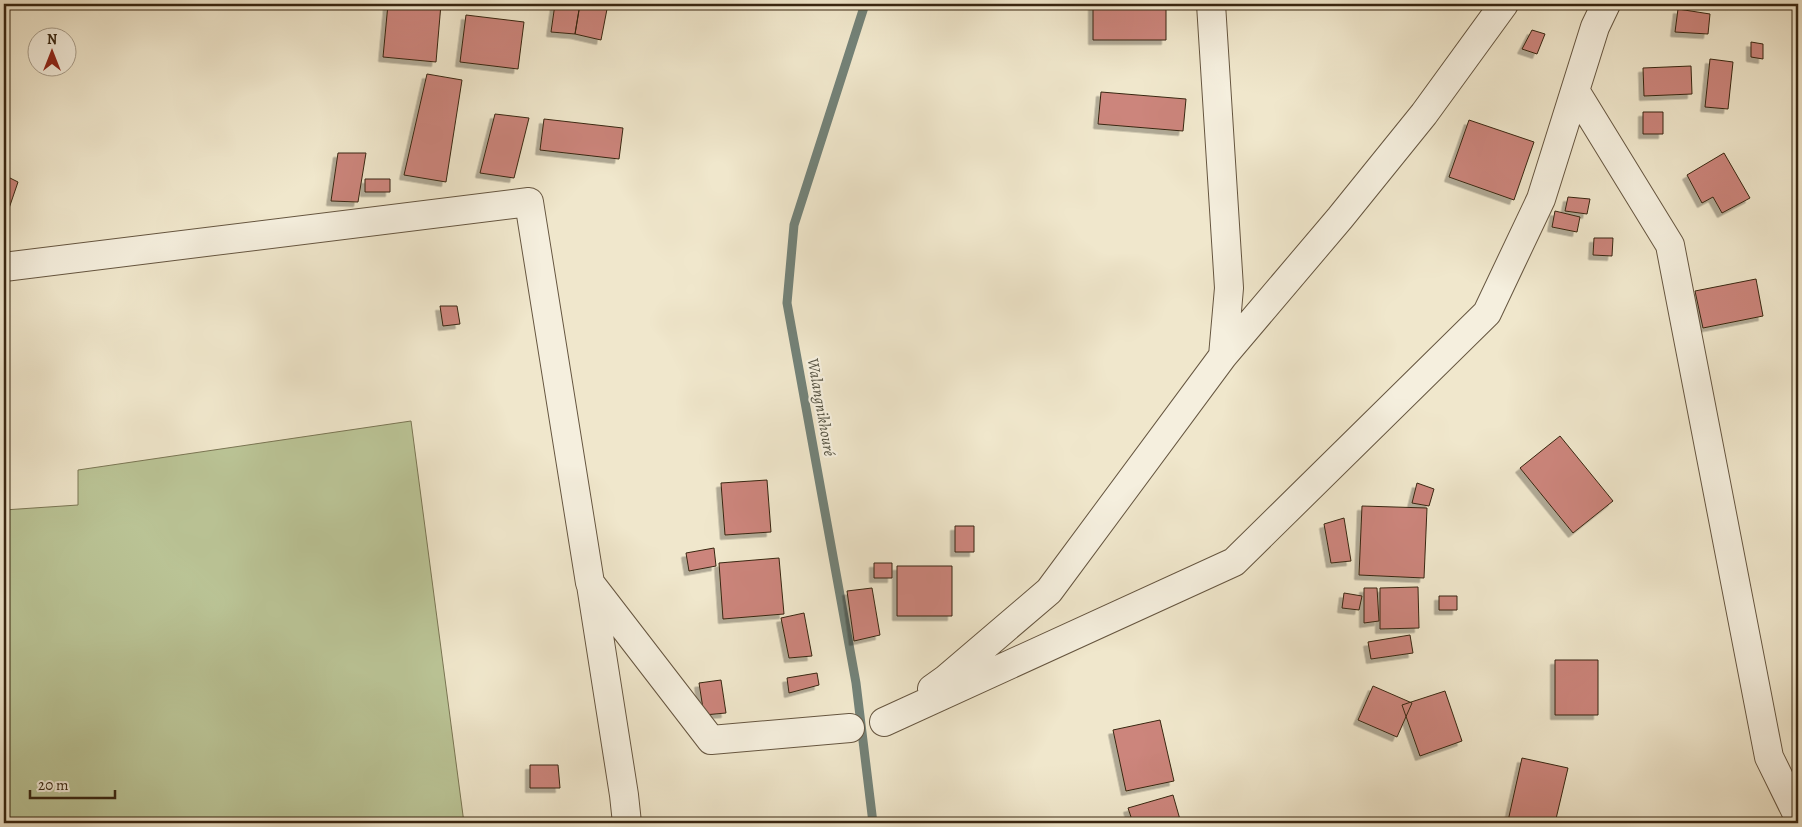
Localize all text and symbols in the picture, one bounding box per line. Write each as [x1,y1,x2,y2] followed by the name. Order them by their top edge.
[28,28,78,78] north arrow
[47,30,57,49] text: N
[802,356,841,458] water label: Walangnikhouré
[30,767,115,799] scale bar
[38,775,69,795] text: 20 m

